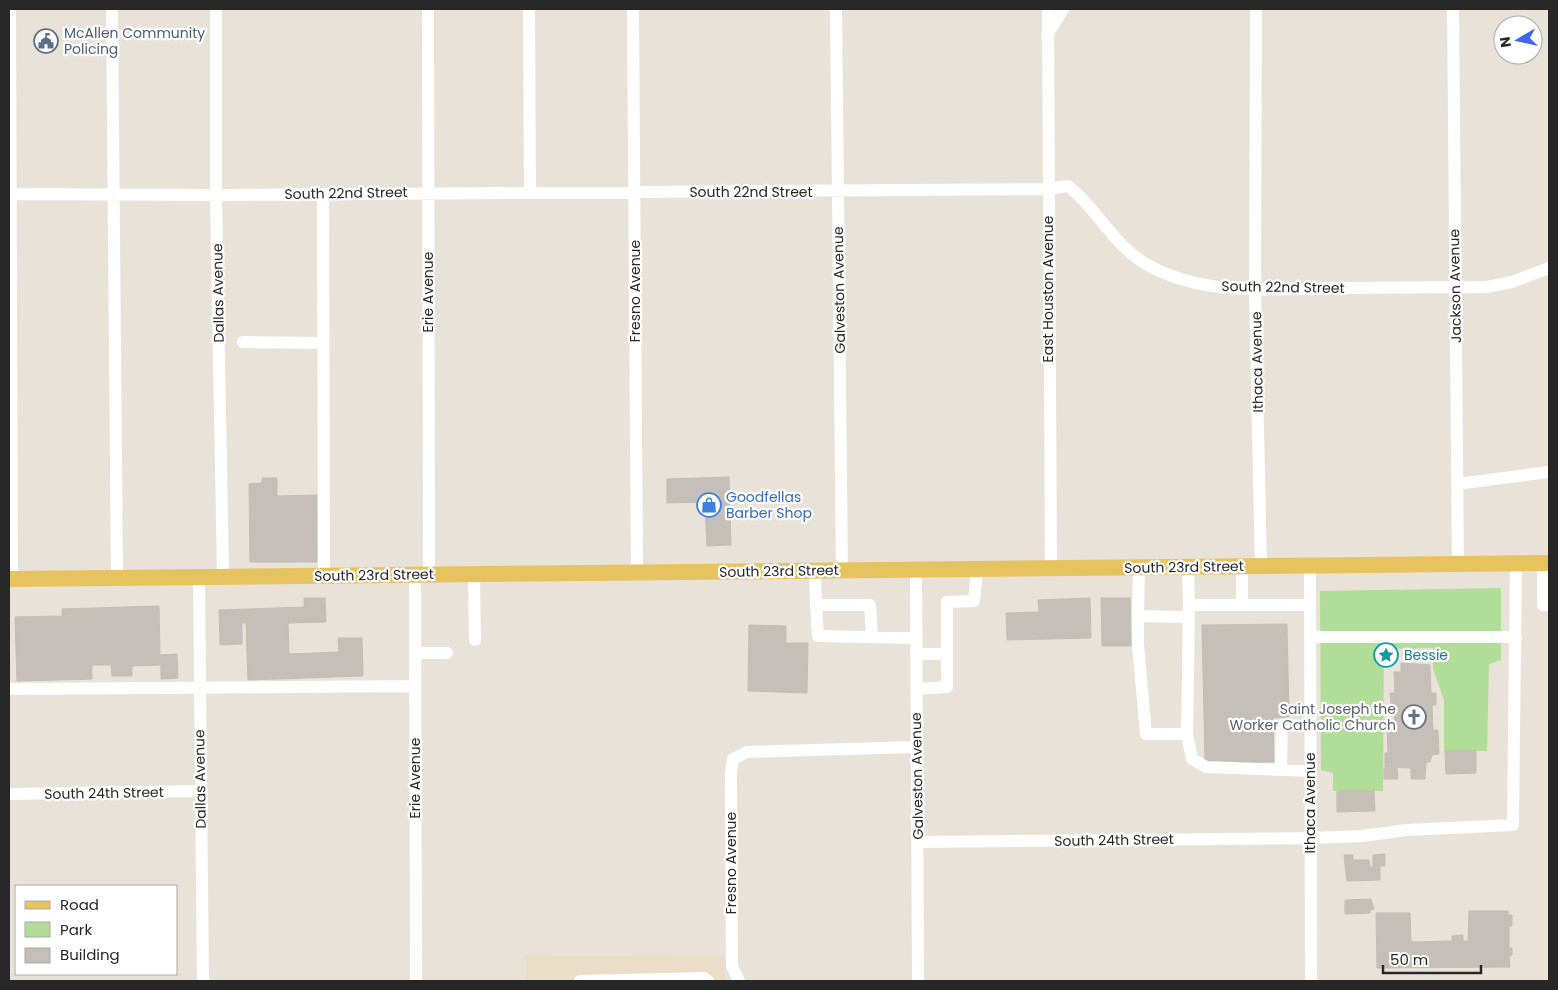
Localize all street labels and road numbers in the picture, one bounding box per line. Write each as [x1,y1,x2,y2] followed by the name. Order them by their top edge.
[284,182,408,204] street label: South 22nd Street
[689,182,813,202] street label: South 22nd Street
[1038,215,1058,363] street label: East Houston Avenue
[828,226,850,354] street label: Galveston Avenue
[1444,228,1466,343] street label: Jackson Avenue
[625,239,645,342] street label: Fresno Avenue
[207,243,229,343] street label: Dallas Avenue
[418,251,438,332] street label: Erie Avenue
[1221,276,1345,298] street label: South 22nd Street
[1246,311,1268,413] street label: Ithaca Avenue
[1124,556,1244,578] street label: South 23rd Street
[719,560,839,582] street label: South 23rd Street
[314,564,434,586] street label: South 23rd Street
[906,712,928,840] street label: Galveston Avenue
[189,729,211,829] street label: Dallas Avenue
[405,737,425,818] street label: Erie Avenue
[1300,752,1320,854] street label: Ithaca Avenue
[44,782,164,804] street label: South 24th Street
[721,811,741,914] street label: Fresno Avenue
[1054,829,1174,851] street label: South 24th Street

